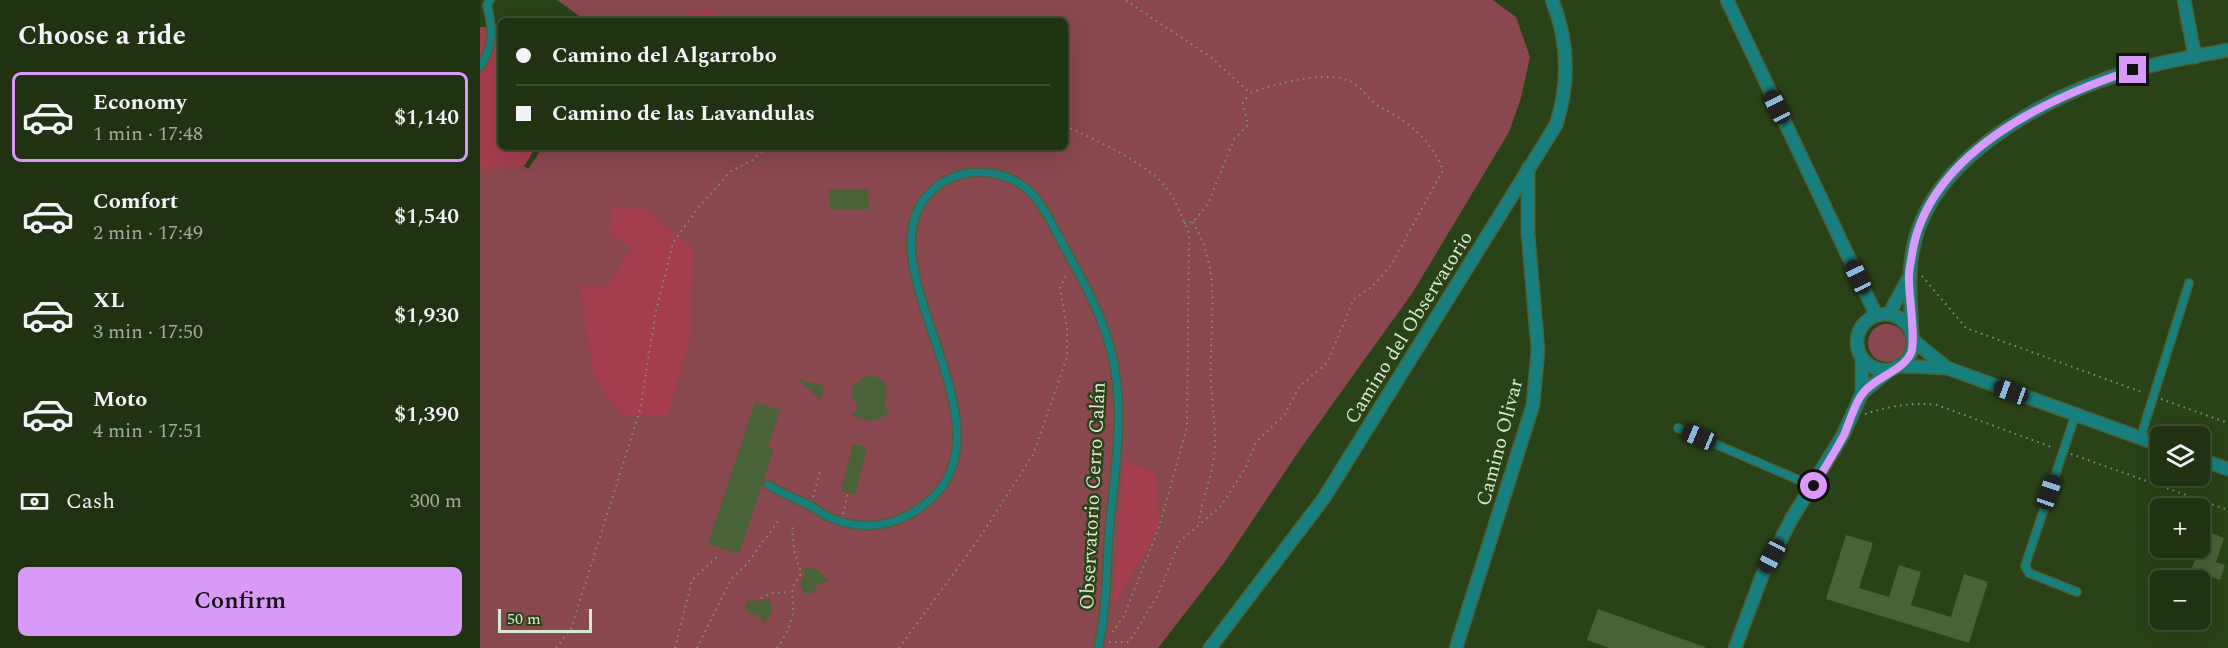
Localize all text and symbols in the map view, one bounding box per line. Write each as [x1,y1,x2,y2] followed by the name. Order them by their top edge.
[18,15,186,57] text: Choose a ride
[552,39,777,72] text: Camino del Algarrobo
[2119,56,2146,83] route end
[93,86,186,119] text: Economy
[1761,87,1793,127] car
[21,90,75,144] icon: car
[552,97,815,130] text: Camino de las Lavandulas
[394,101,459,134] text: $1,140
[93,119,203,149] text: 1 min · 17:48
[93,185,178,218] text: Comfort
[21,189,75,243] icon: car
[394,200,459,233] text: $1,540
[93,218,203,248] text: 2 min · 17:49
[1337,225,1481,430] street label: Camino del Observatorio
[1842,257,1874,297] car
[93,284,124,317] text: XL
[21,288,75,342] icon: car
[394,299,459,332] text: $1,930
[93,317,203,347] text: 3 min · 17:50
[1469,375,1531,509] street label: Camino Olivar
[1991,377,2031,407] car
[1072,381,1114,611] street label: Observatorio Cerro Calán
[93,383,147,416] text: Moto
[21,387,75,441] icon: car
[394,398,459,431] text: $1,390
[93,416,203,446] text: 4 min · 17:51
[1679,422,1719,452] car
[2150,426,2210,630] map controls
[2150,426,2210,486] button: layers
[1800,472,1827,499] route start
[2035,472,2063,512] car
[18,485,51,518] icon: cash
[66,485,115,518] text: Cash
[410,486,462,516] text: 300 m
[2150,498,2210,558] button: +
[1756,536,1788,576] car
[18,567,462,636] button: Confirm
[2150,570,2210,630] button: −
[498,606,592,634] scale bar
[507,607,541,631] text: 50 m

